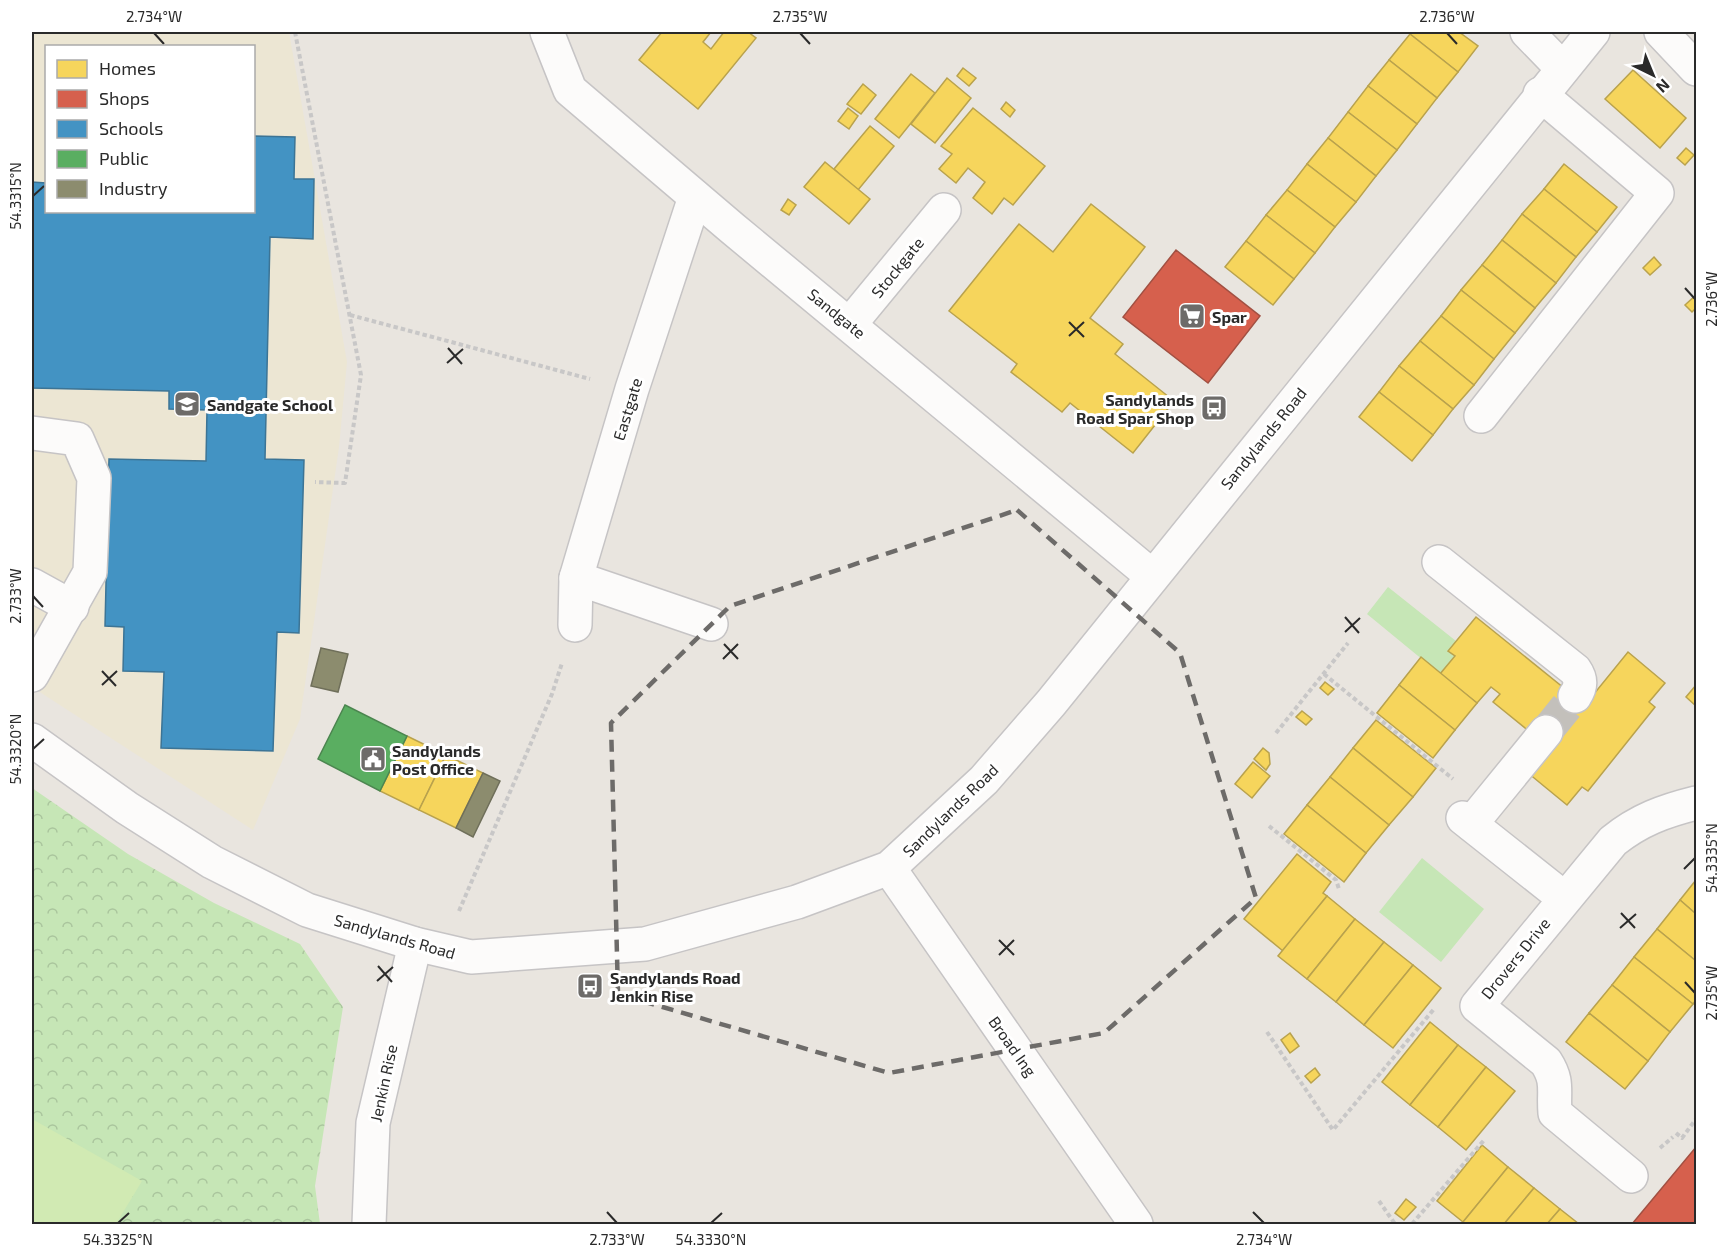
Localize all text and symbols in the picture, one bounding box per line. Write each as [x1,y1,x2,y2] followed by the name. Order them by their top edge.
[126,7,182,25] text: 2.734°W
[772,7,828,25] text: 2.735°W
[1419,7,1475,25] text: 2.736°W
[45,45,255,213] legend
[1623,45,1683,105] north arrow
[99,57,156,79] text: Homes
[1653,75,1674,97] text: N
[99,87,149,109] text: Shops
[99,117,163,139] text: Schools
[99,147,149,169] text: Public
[6,162,24,230] text: 54.3315°N
[99,177,168,199] text: Industry
[867,233,927,301] street label: Stockgate
[1702,271,1720,327] text: 2.736°W
[804,284,870,342] street label: Sandgate
[1177,301,1207,331] supermarket icon: Spar
[1212,307,1247,326] place label: Spar
[609,375,645,443] street label: Eastgate
[1216,383,1310,493] street label: Sandylands Road
[172,389,202,419] school or university icon: Sandgate School
[1076,390,1194,427] place label: Sandylands Road Spar Shop
[1199,393,1229,423] bus stop icon: Sandylands Road Spar Shop
[207,395,334,414] place label: Sandgate School
[6,568,24,624] text: 2.733°W
[6,714,24,784] text: 54.3320°N
[392,741,481,778] place label: Sandylands Post Office
[358,744,388,774] public building icon: Sandylands Post Office
[898,760,1002,860] street label: Sandylands Road
[1702,823,1720,893] text: 54.3335°N
[332,910,458,962] street label: Sandylands Road
[1476,914,1554,1002] street label: Drovers Drive
[1702,965,1720,1021] text: 2.735°W
[610,968,741,1005] place label: Sandylands Road Jenkin Rise
[575,971,605,1001] bus stop icon: Sandylands Road Jenkin Rise
[985,1012,1041,1080] street label: Broad Ing
[366,1042,400,1124] street label: Jenkin Rise
[83,1230,153,1248] text: 54.3325°N
[589,1230,645,1248] text: 2.733°W
[676,1230,746,1248] text: 54.3330°N
[1236,1230,1292,1248] text: 2.734°W

